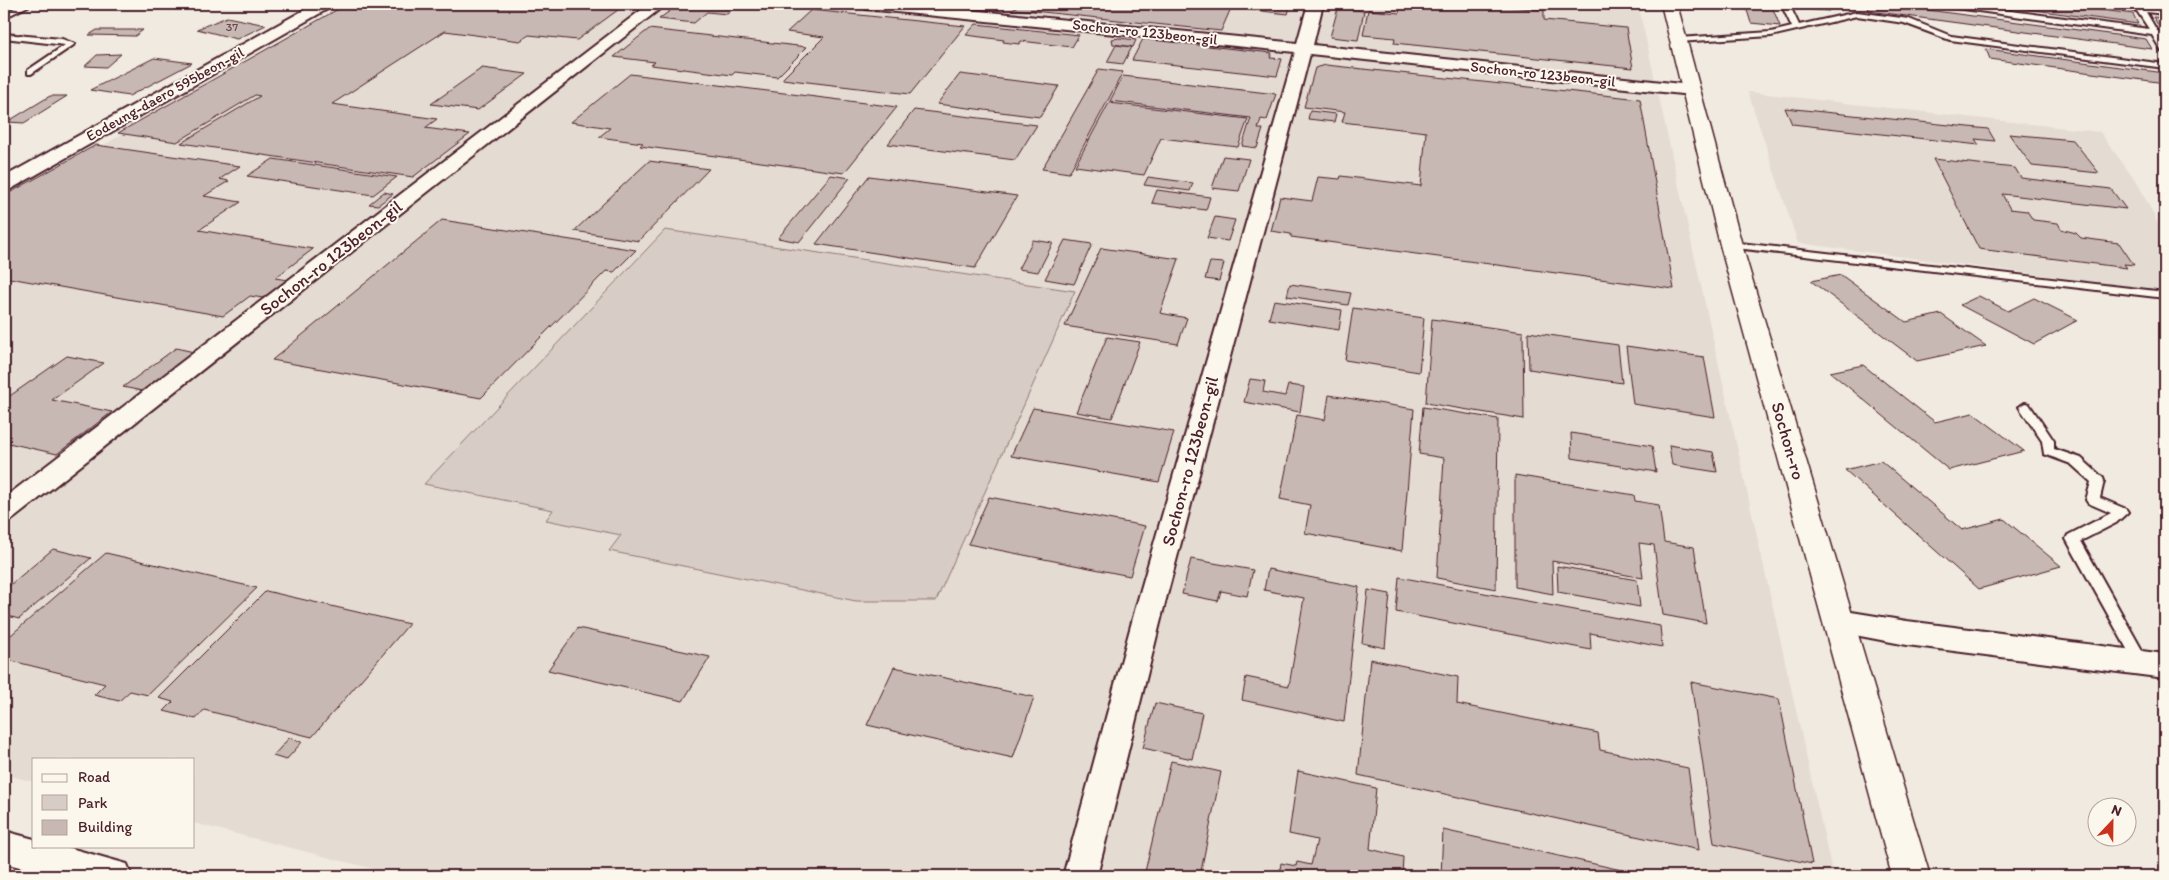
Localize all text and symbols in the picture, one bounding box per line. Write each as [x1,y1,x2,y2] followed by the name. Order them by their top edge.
[1072,15,1219,49] street label: Sochon-ro 123beon-gil
[226,20,238,34] house number: 37
[83,43,248,145] street label: Eodeung-daero 595beon-gil
[1470,57,1617,91] street label: Sochon-ro 123beon-gil
[255,195,407,321] street label: Sochon-ro 123beon-gil
[1157,374,1223,548] street label: Sochon-ro 123beon-gil
[1766,400,1810,482] street label: Sochon-ro
[32,758,195,848] legend
[78,768,111,786] text: Road
[78,794,108,812] text: Park
[2086,798,2136,848] north arrow
[2109,801,2124,820] text: N
[78,818,132,836] text: Building

